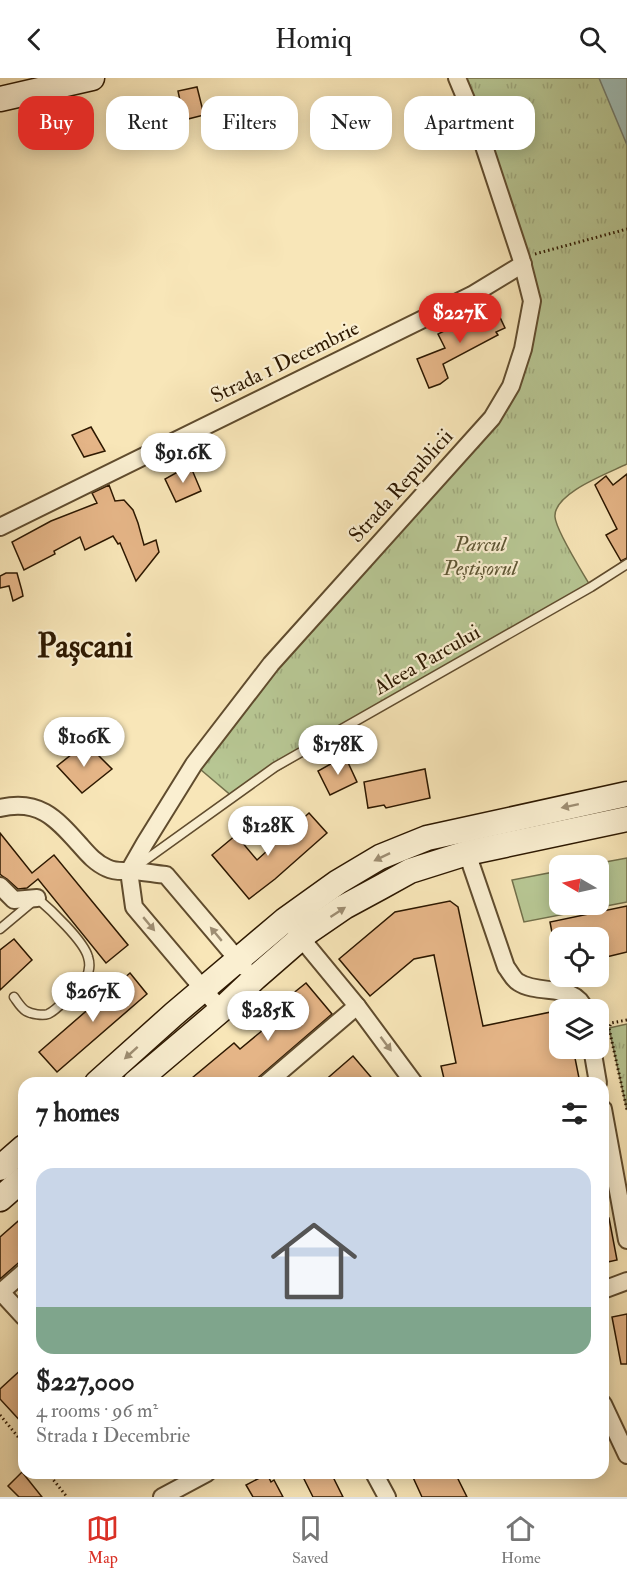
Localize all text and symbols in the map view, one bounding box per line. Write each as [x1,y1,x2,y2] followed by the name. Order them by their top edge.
[18,23,51,56] icon: back
[275,23,352,56] text: Homiq
[576,23,609,56] icon: search
[18,96,94,150] chip: Buy
[106,96,189,150] chip: Rent
[201,96,298,150] chip: Filters
[310,96,392,150] chip: New
[404,96,535,150] chip: Apartment
[418,293,502,344] pin: $227K
[433,300,487,325] text: $227K
[206,314,364,410] street label: Strada 1 Decembrie
[343,423,459,549] street label: Strada Republicii
[134,433,232,484] pin: $91.6K
[155,440,211,465] text: $91.6K
[442,531,519,582] park label: Parcul Peștișorul
[368,618,485,702] street label: Aleea Parcului
[37,626,133,667] district label: Pașcani
[42,717,126,768] pin: $106K
[58,724,110,749] text: $106K
[296,725,380,776] pin: $178K
[312,732,364,757] text: $178K
[560,802,579,811] one-way arrow
[226,806,310,857] pin: $128K
[242,813,294,838] text: $128K
[374,852,391,862] one-way arrow
[549,855,609,915] north arrow
[549,855,609,1059] map controls
[329,906,345,918] one-way arrow
[142,916,155,931] one-way arrow
[210,927,223,942] one-way arrow
[549,927,609,987] button: locate
[51,972,135,1023] pin: $267K
[66,979,120,1004] text: $267K
[226,991,310,1042] pin: $285K
[241,998,295,1023] text: $285K
[549,999,609,1059] button: layers
[379,1037,391,1052] one-way arrow
[123,1046,138,1060] one-way arrow
[36,1097,119,1129] text: 7 homes
[558,1097,591,1130] icon: filters
[260,1207,368,1315] icon: home
[36,1366,135,1398] text: $227,000
[36,1398,158,1423] text: 4 rooms · 96 m²
[36,1423,190,1448] text: Strada 1 Decembrie
[86,1512,119,1568] tab: Map
[292,1512,328,1568] tab: Saved
[501,1512,541,1568] tab: Home

